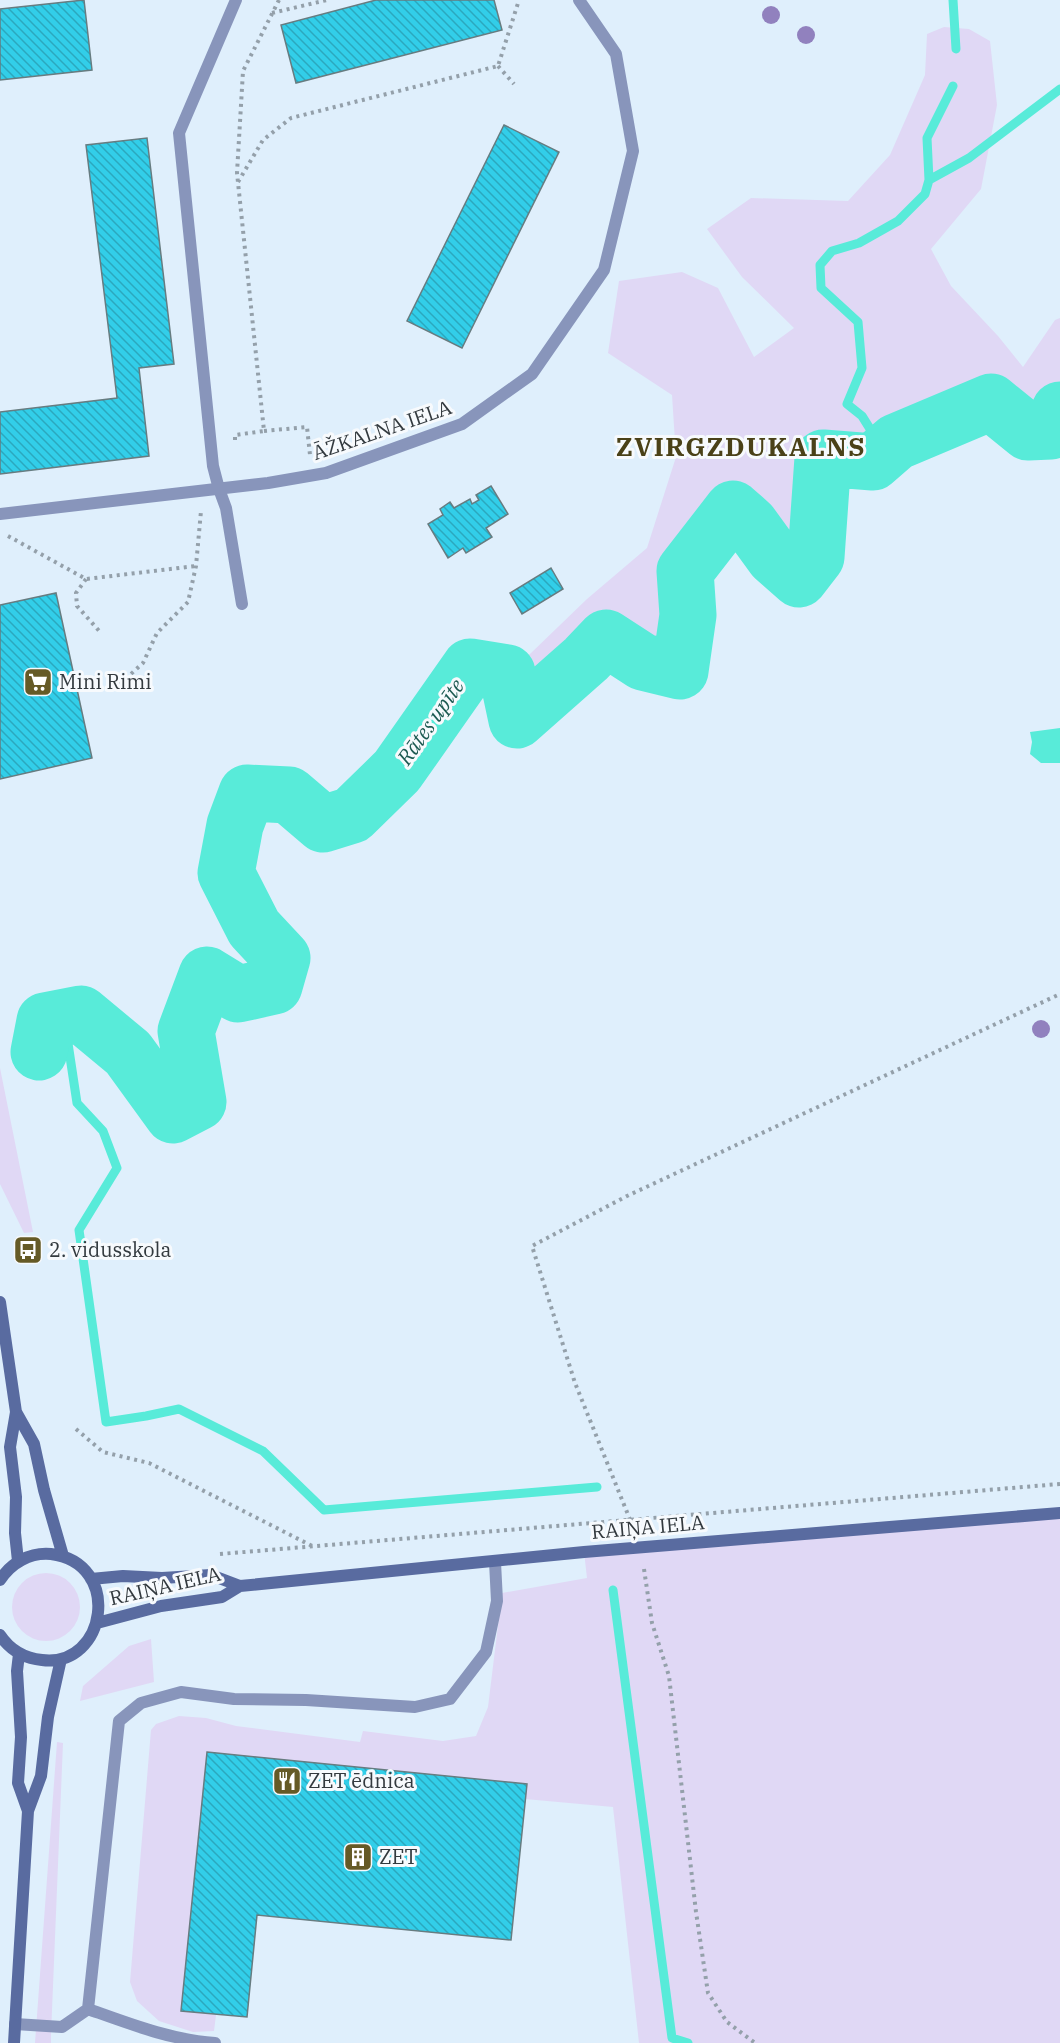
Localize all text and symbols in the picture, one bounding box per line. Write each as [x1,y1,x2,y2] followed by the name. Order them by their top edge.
[309,393,455,466] street label: ĀŽKALNA IELA
[616,429,866,463] district label: ZVIRGZDUKALNS
[22,666,54,698] supermarket icon: Mini Rimi
[59,668,152,695] place label: Mini Rimi
[390,672,470,771] water label: Rātes upīte
[12,1234,44,1266] bus stop icon: 2. vidusskola
[49,1236,172,1263] place label: 2. vidusskola
[590,1508,706,1545] street label: RAIŅA IELA
[107,1560,224,1611] street label: RAIŅA IELA
[271,1765,303,1797] restaurant icon: ZET ēdnica
[308,1767,415,1794] place label: ZET ēdnica
[342,1841,374,1873] building icon: ZET
[379,1843,418,1870] place label: ZET

